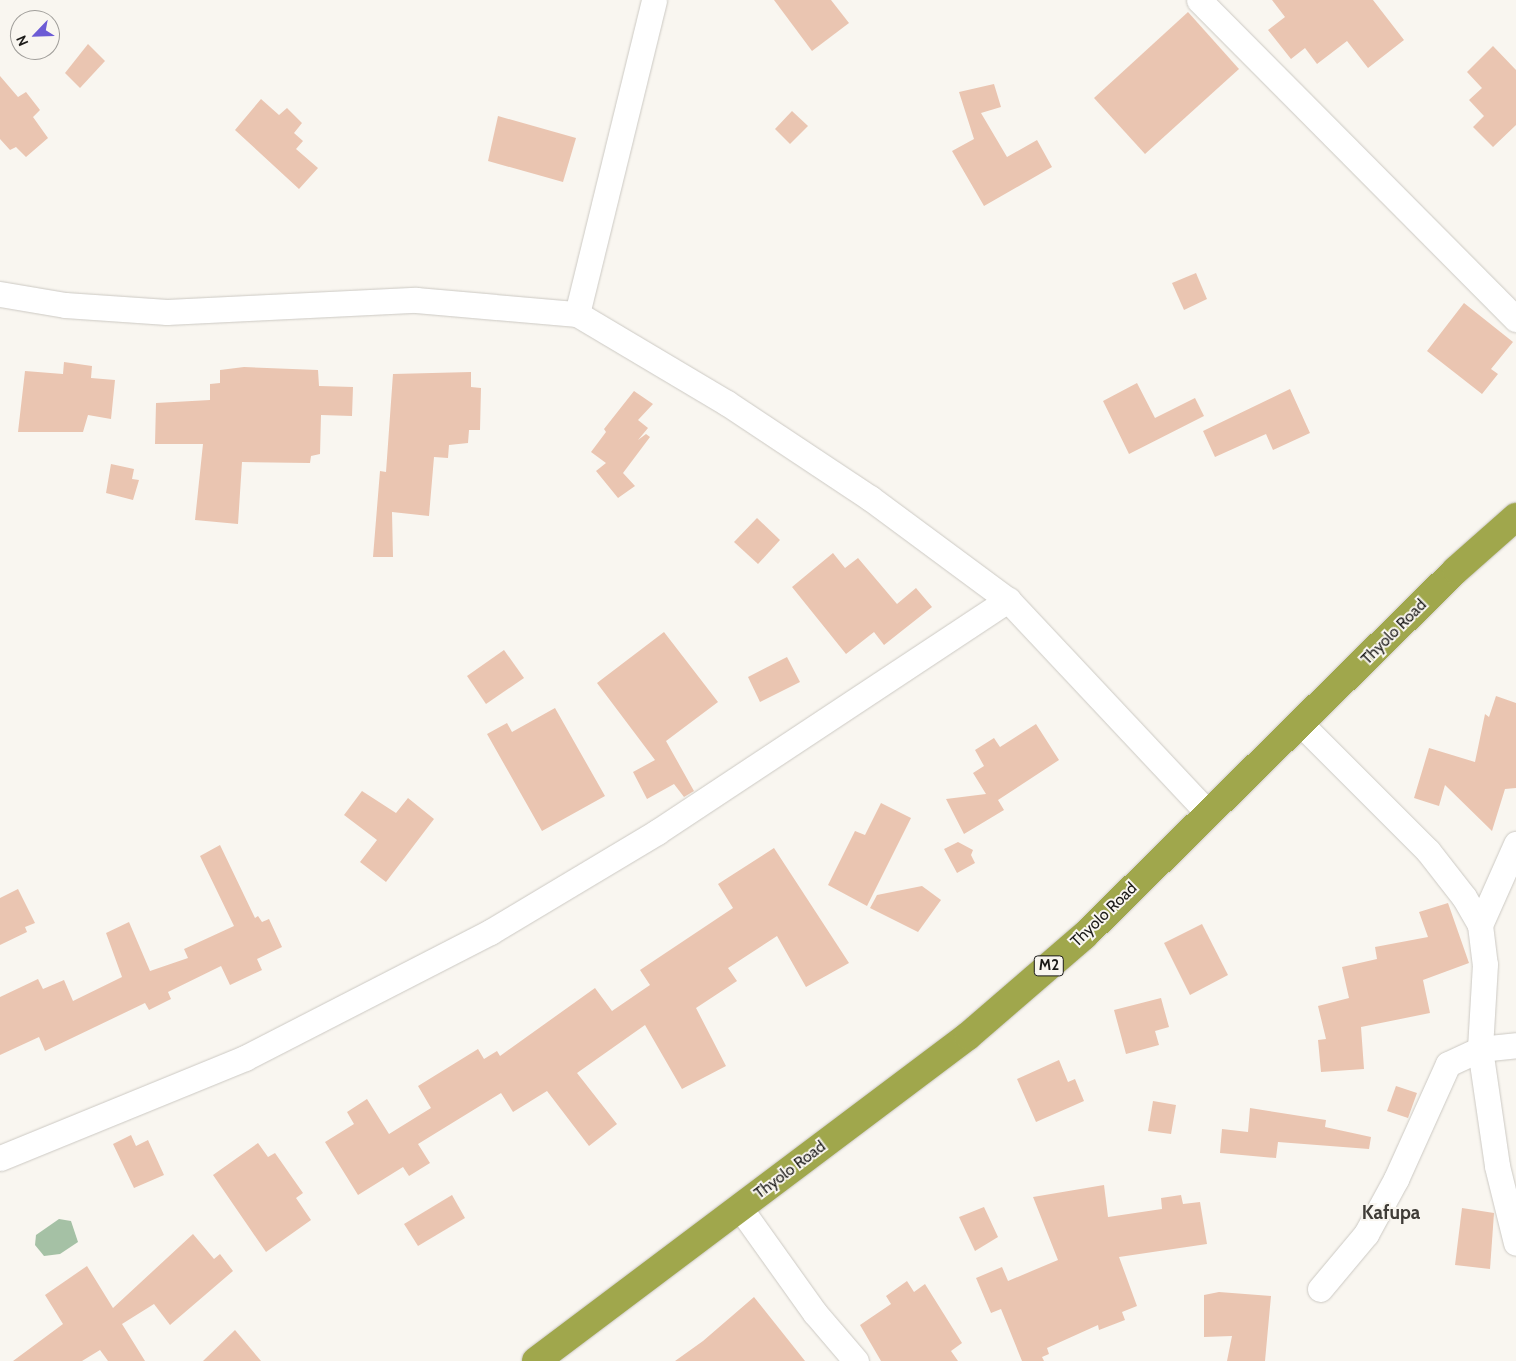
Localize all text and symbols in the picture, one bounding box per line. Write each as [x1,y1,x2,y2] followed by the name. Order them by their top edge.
[10,10,60,60] north arrow
[12,33,32,49] text: N
[1357,595,1431,669] street label: Thyolo Road
[1067,879,1141,951] street label: Thyolo Road
[1033,954,1065,978] road number: M2
[751,1137,829,1203] street label: Thyolo Road
[1362,1202,1420,1224] district label: Kafupa

